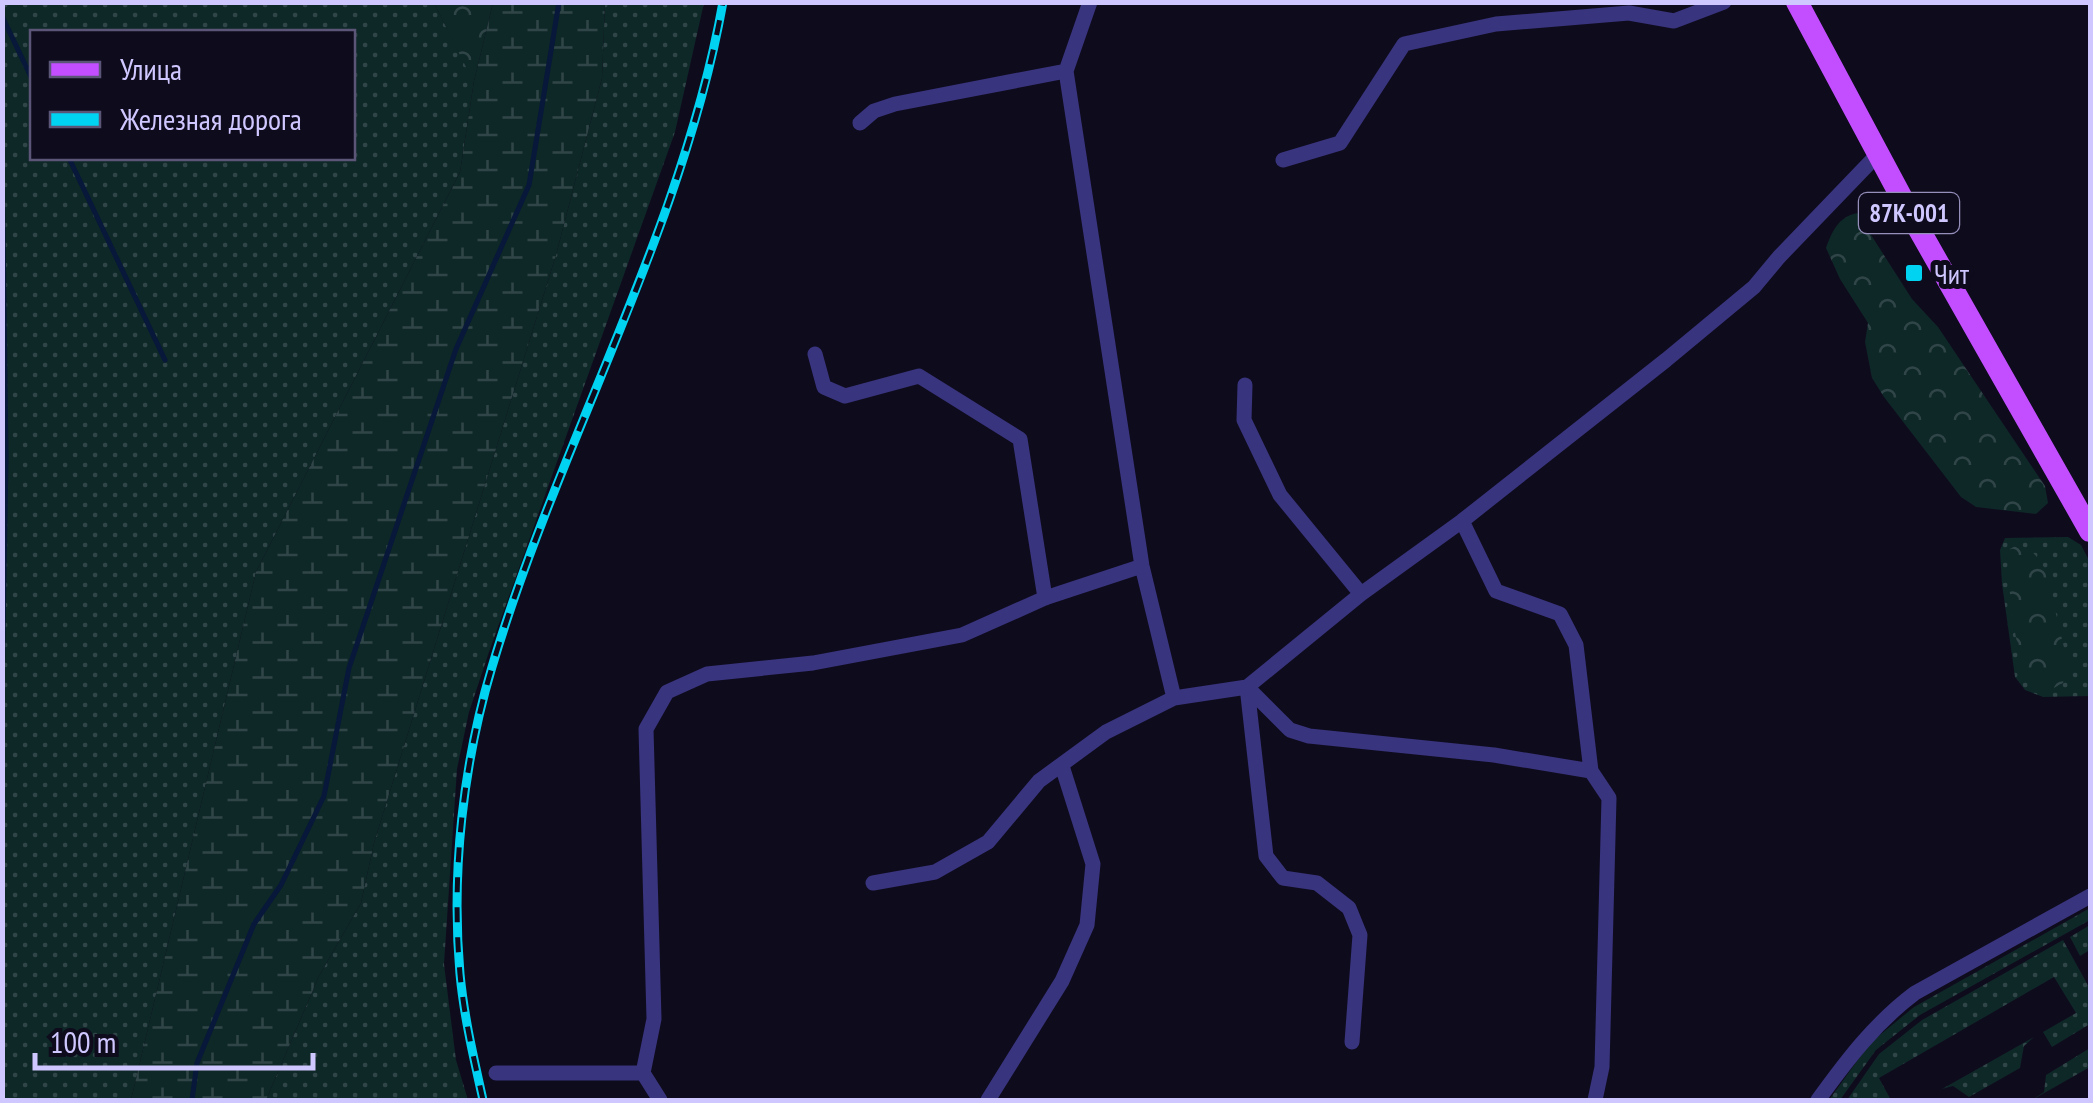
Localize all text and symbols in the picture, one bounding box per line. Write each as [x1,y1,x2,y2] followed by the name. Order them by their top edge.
[30,30,355,160] legend
[120,49,182,88] text: Улица
[119,99,302,138] text: Железная дорога
[1859,193,1959,233] road number: 87К-001
[1934,255,1969,292] place label: Чит
[1903,262,1925,284] marker: Чит
[35,1008,312,1070] scale bar
[50,1022,116,1061] text: 100 m

